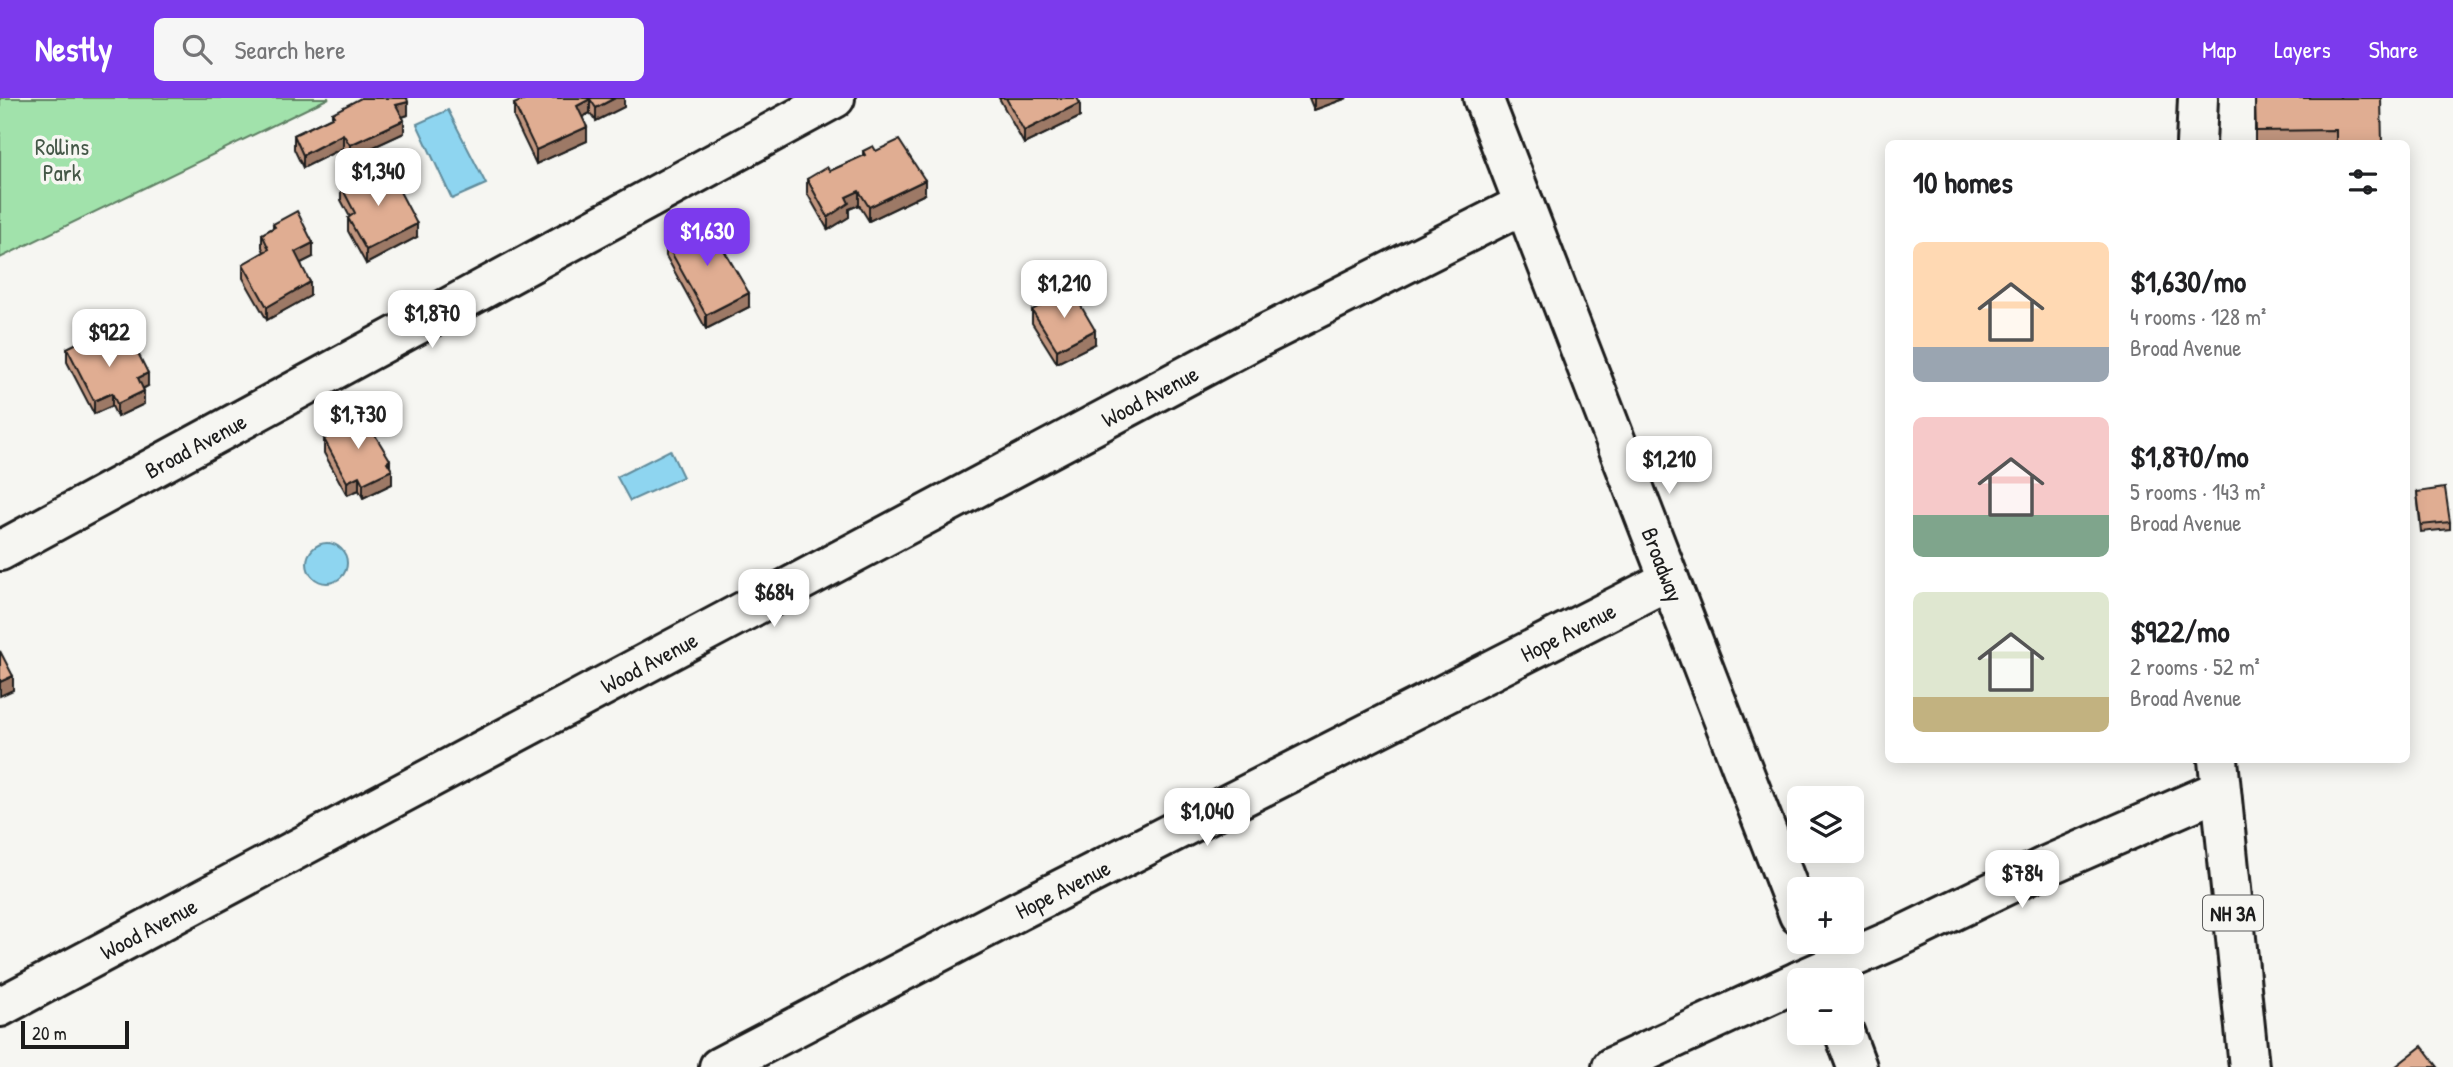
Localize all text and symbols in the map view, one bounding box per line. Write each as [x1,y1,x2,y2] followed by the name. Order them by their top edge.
[154,18,644,81] search box
[35,27,112,71] text: Nestly
[178,30,216,68] icon: search
[234,32,346,67] text: Search here
[2202,33,2236,65] text: Map
[2274,33,2331,65] text: Layers
[2369,33,2418,65] text: Share
[35,131,89,188] park label: Rollins Park
[321,148,435,208] pin: $1,340
[351,155,405,186] text: $1,340
[1913,162,2013,202] text: 10 homes
[2344,163,2382,201] icon: filters
[650,208,764,268] pin: $1,630
[680,215,734,246] text: $1,630
[1007,260,1121,320] pin: $1,210
[2130,261,2246,301] text: $1,630/mo
[1037,267,1091,298] text: $1,210
[1969,270,2053,354] icon: home
[375,290,489,350] pin: $1,870
[404,297,460,328] text: $1,870
[2130,301,2266,332] text: 4 rooms · 128 m²
[68,310,150,369] pin: $922
[88,316,130,347] text: $922
[2130,332,2241,363] text: Broad Avenue
[1096,357,1203,434] street label: Wood Avenue
[301,392,415,451] pin: $1,730
[330,398,386,429] text: $1,730
[139,405,252,485] street label: Broad Avenue
[1612,436,1726,496] pin: $1,210
[2130,436,2249,476] text: $1,870/mo
[1642,443,1696,474] text: $1,210
[1969,445,2053,529] icon: home
[2130,476,2266,507] text: 5 rooms · 143 m²
[2130,507,2241,538] text: Broad Avenue
[1635,523,1692,606] street label: Broadway
[733,570,815,629] pin: $684
[754,576,794,607] text: $684
[1515,594,1621,669] street label: Hope Avenue
[2130,611,2229,651] text: $922/mo
[1969,620,2053,704] icon: home
[595,623,703,700] street label: Wood Avenue
[2130,651,2260,682] text: 2 rooms · 52 m²
[2130,682,2241,713] text: Broad Avenue
[1787,786,1864,1045] map controls
[1787,786,1864,863] button: layers
[1150,788,1264,848] pin: $1,040
[1180,795,1234,826] text: $1,040
[1981,850,2063,910] pin: $784
[1010,851,1115,926] street label: Hope Avenue
[2001,857,2043,888] text: $784
[1787,877,1864,954] button: +
[95,890,202,967] street label: Wood Avenue
[2203,896,2263,930] road number: NH 3A
[1787,968,1864,1045] button: −
[21,1018,130,1050] scale bar
[32,1020,67,1046] text: 20 m

